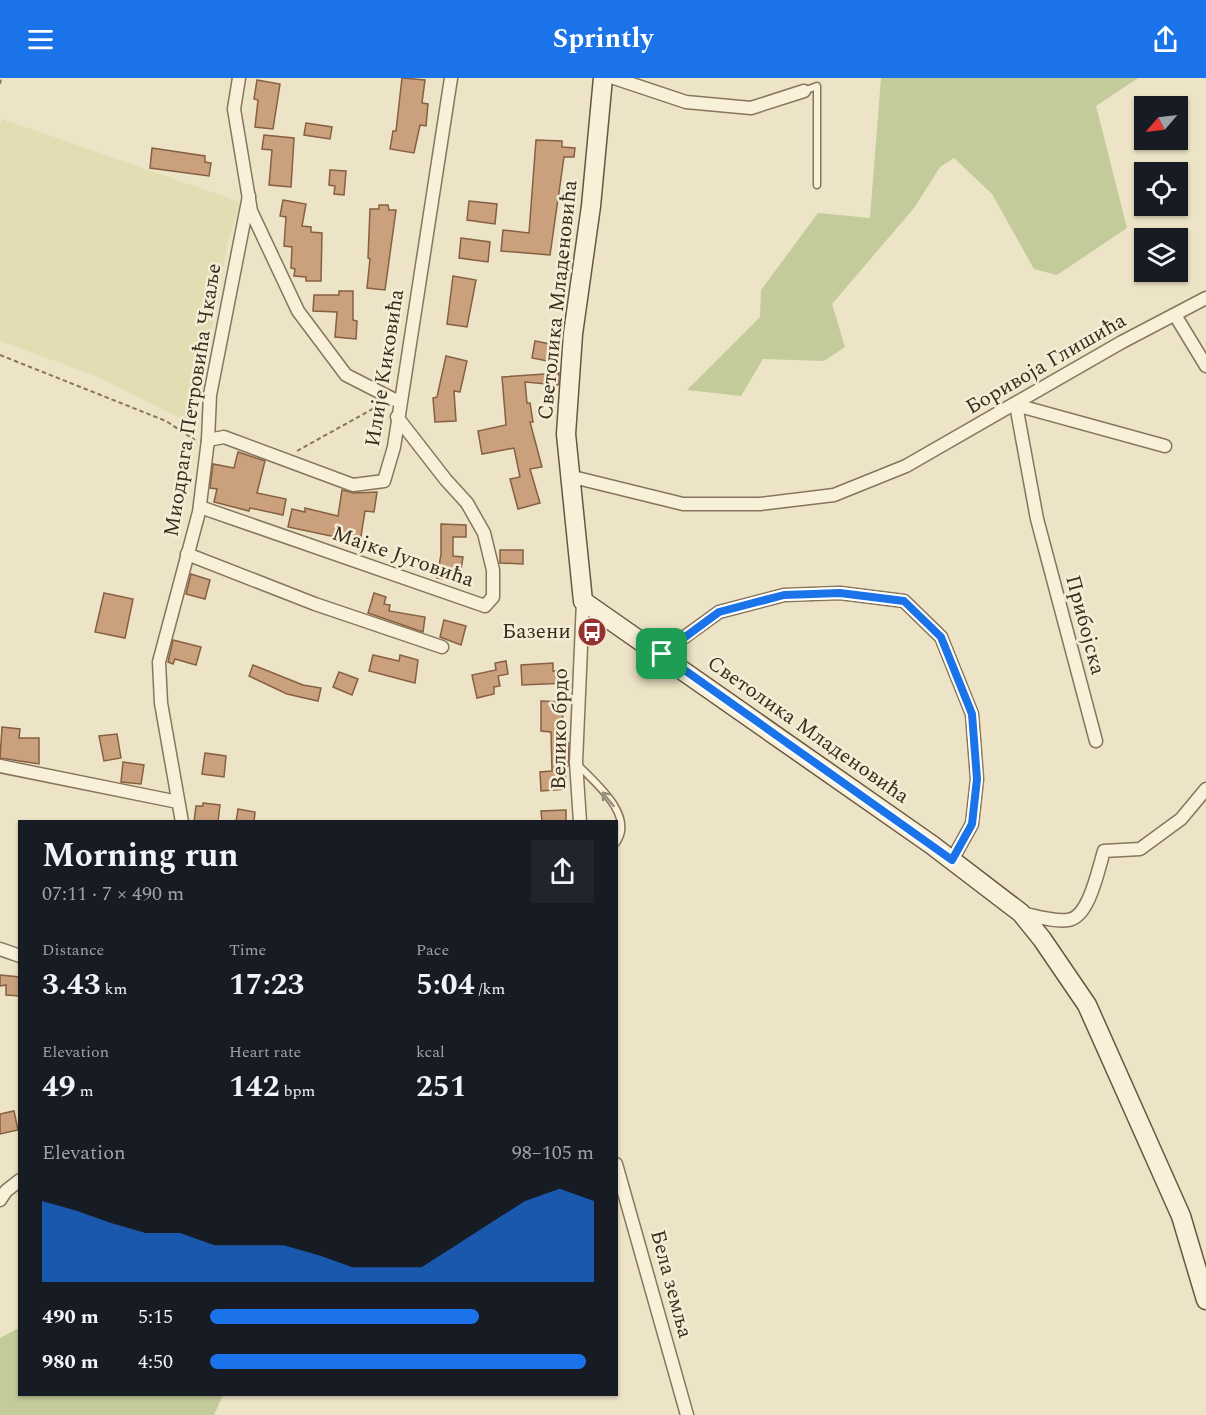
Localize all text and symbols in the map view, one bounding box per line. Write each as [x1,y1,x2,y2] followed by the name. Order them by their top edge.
[553,18,653,60] text: Sprintly
[24,23,57,56] icon: menu
[1149,23,1182,56] icon: share
[1134,96,1188,150] north arrow
[1134,96,1188,282] map controls
[1134,162,1188,216] button: locate
[529,178,587,421] street label: Светолика Младеновића
[1134,228,1188,282] button: layers
[156,261,230,539] street label: Миодрага Петровића Чкаље
[357,286,413,449] street label: Илије Киковића
[960,305,1133,423] street label: Боривоја Глишића
[328,518,479,596] street label: Мајке Југовића
[1056,572,1114,679] street label: Прибојска
[502,616,571,648] place label: Базени
[576,616,608,648] bus stop icon: Базени
[636,628,687,679] pin
[645,637,678,670] icon: arrive
[700,648,916,813] street label: Светолика Младеновића
[543,668,577,790] street label: Велико брдо
[602,791,615,807] one-way arrow
[42,831,239,881] text: Morning run
[531,840,594,903] button: share
[42,879,184,909] text: 07:11 · 7 × 490 m
[42,938,104,962] text: Distance
[229,938,266,962] text: Time
[416,938,449,962] text: Pace
[42,962,101,1008] text: 3.43
[229,962,304,1008] text: 17:23
[416,962,475,1008] text: 5:04
[101,977,127,1001] text: km
[475,977,505,1001] text: /km
[42,1040,109,1064] text: Elevation
[229,1040,301,1064] text: Heart rate
[416,1040,445,1064] text: kcal
[42,1064,76,1110] text: 49
[229,1064,280,1110] text: 142
[416,1064,467,1110] text: 251
[76,1079,93,1103] text: m
[280,1079,315,1103] text: bpm
[42,1138,126,1168] text: Elevation
[512,1138,594,1168] text: 98–105 m
[641,1226,701,1342] street label: Бела земља
[42,1302,99,1332] text: 490 m
[138,1302,173,1332] text: 5:15
[42,1347,99,1377] text: 980 m
[138,1347,173,1377] text: 4:50

